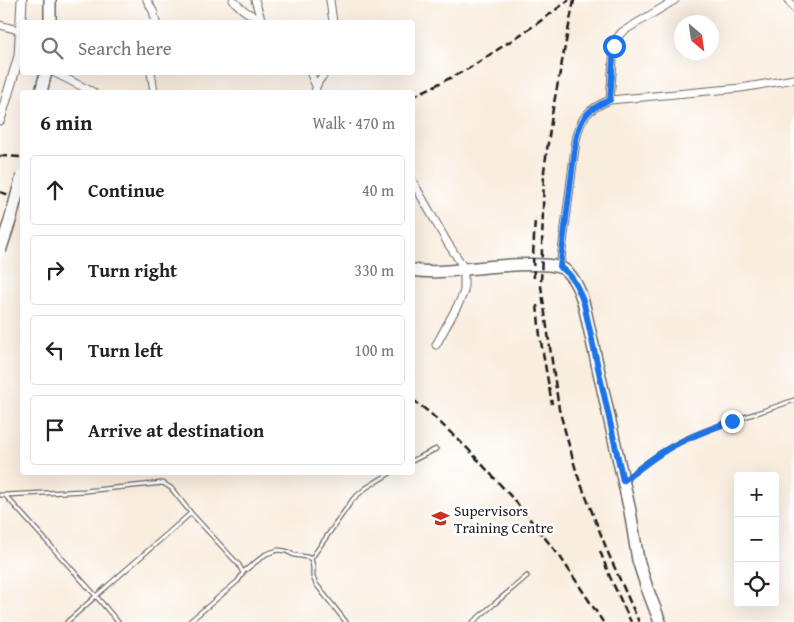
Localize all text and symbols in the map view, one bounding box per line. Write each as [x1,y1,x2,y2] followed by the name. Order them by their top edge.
[674,15,719,60] north arrow
[20,20,415,75] search box
[38,34,66,62] icon: search
[78,34,172,62] text: Search here
[603,35,626,58] route start
[40,107,92,138] text: 6 min
[312,111,395,135] text: Walk · 470 m
[41,176,69,204] icon: ahead
[88,176,165,204] text: Continue
[362,178,394,202] text: 40 m
[41,256,69,284] icon: right
[88,256,177,284] text: Turn right
[354,258,394,282] text: 330 m
[41,336,69,364] icon: left
[88,336,163,364] text: Turn left
[354,338,394,362] text: 100 m
[721,410,744,433] route end
[41,416,69,444] icon: arrive
[88,416,264,444] text: Arrive at destination
[734,472,779,607] map controls
[734,472,779,517] button: +
[454,500,553,538] place label: Supervisors Training Centre
[430,509,450,529] school or university icon: Supervisors Training Centre
[734,517,779,562] button: −
[734,562,779,607] button: locate

